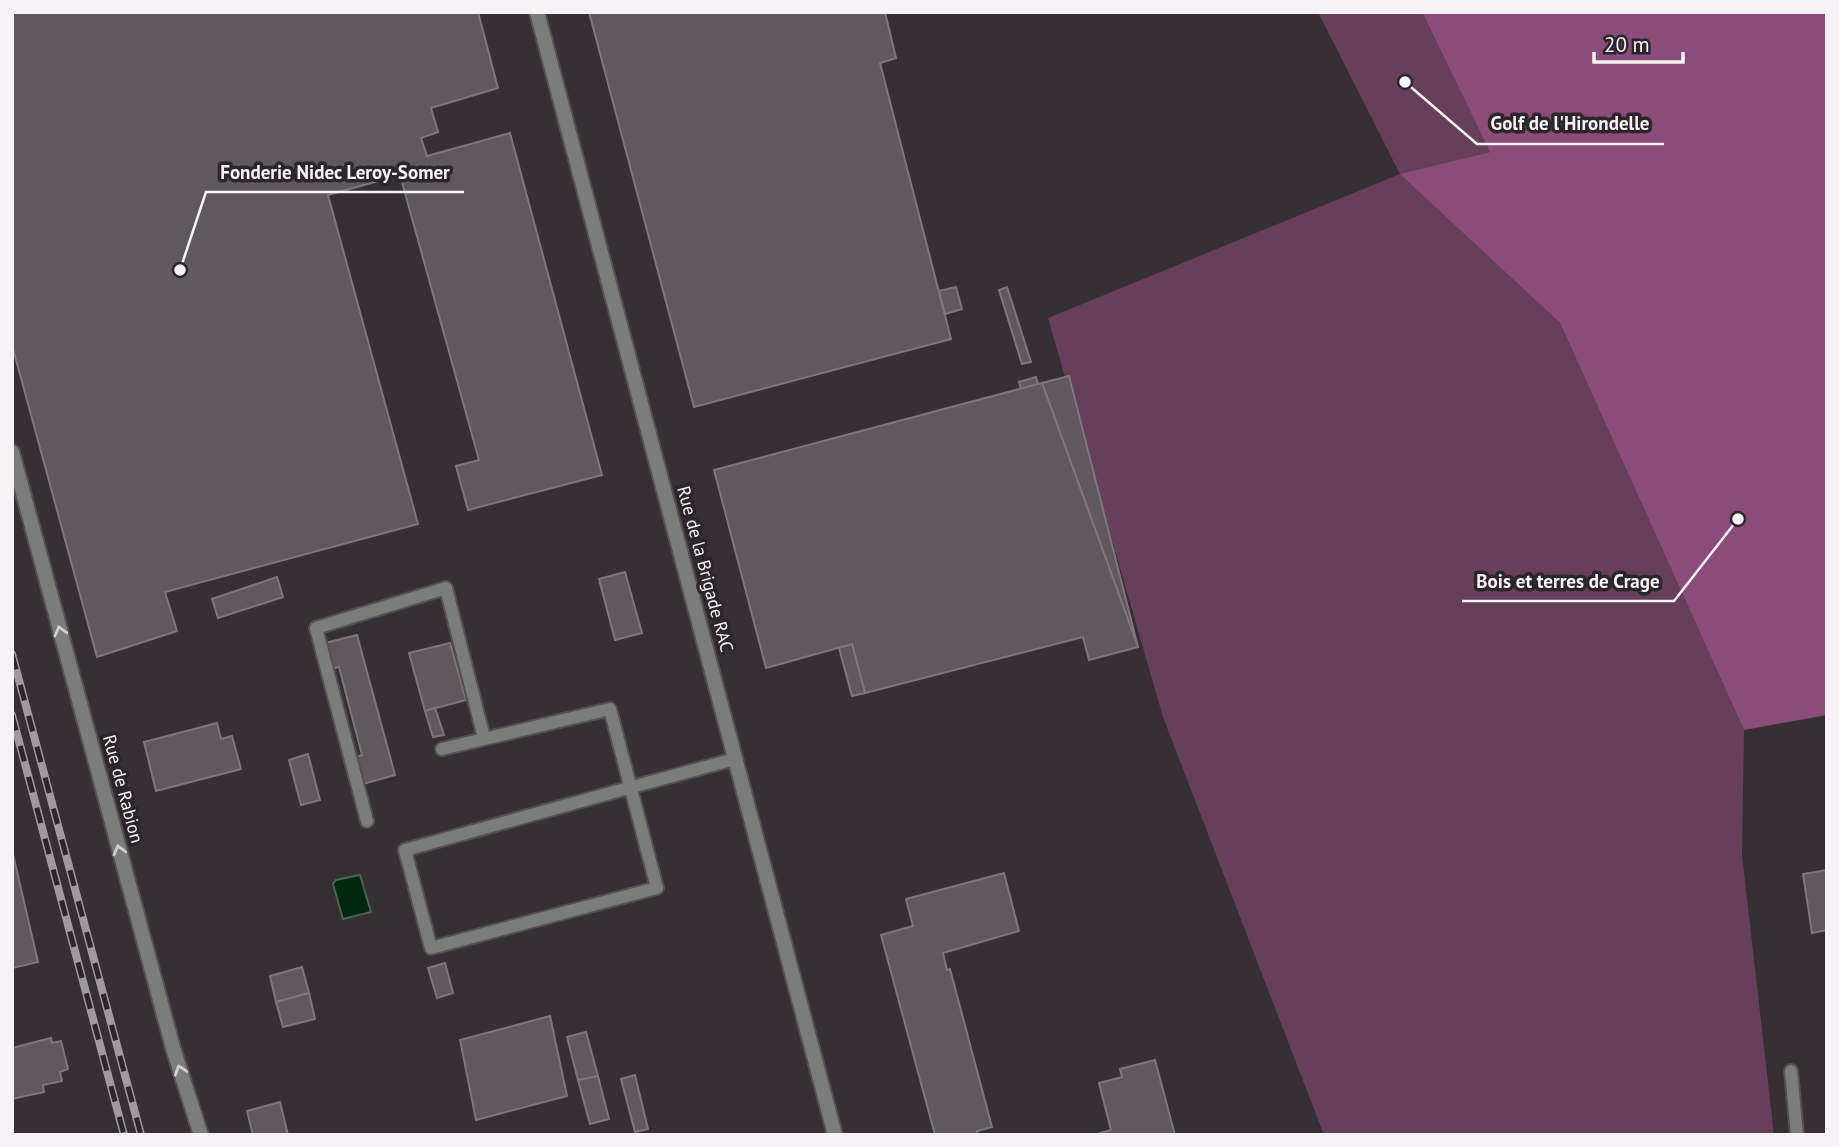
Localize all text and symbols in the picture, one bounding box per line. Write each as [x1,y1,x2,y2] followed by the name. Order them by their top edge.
[1594,21,1683,65] scale bar
[1604,31,1650,58] text: 20 m
[1477,104,1664,144] callout: Golf de l'Hirondelle
[1491,111,1649,135] text: Golf de l'Hirondelle
[206,152,464,192] callout: Fonderie Nidec Leroy-Somer
[220,160,450,184] text: Fonderie Nidec Leroy-Somer
[672,483,739,654] street label: Rue de la Brigade RAC
[1462,561,1674,601] callout: Bois et terres de Crage
[1476,569,1660,593] text: Bois et terres de Crage
[54,625,69,637] one-way arrow
[98,732,149,846] street label: Rue de Rabion
[113,845,128,857] one-way arrow
[173,1064,188,1076] one-way arrow

